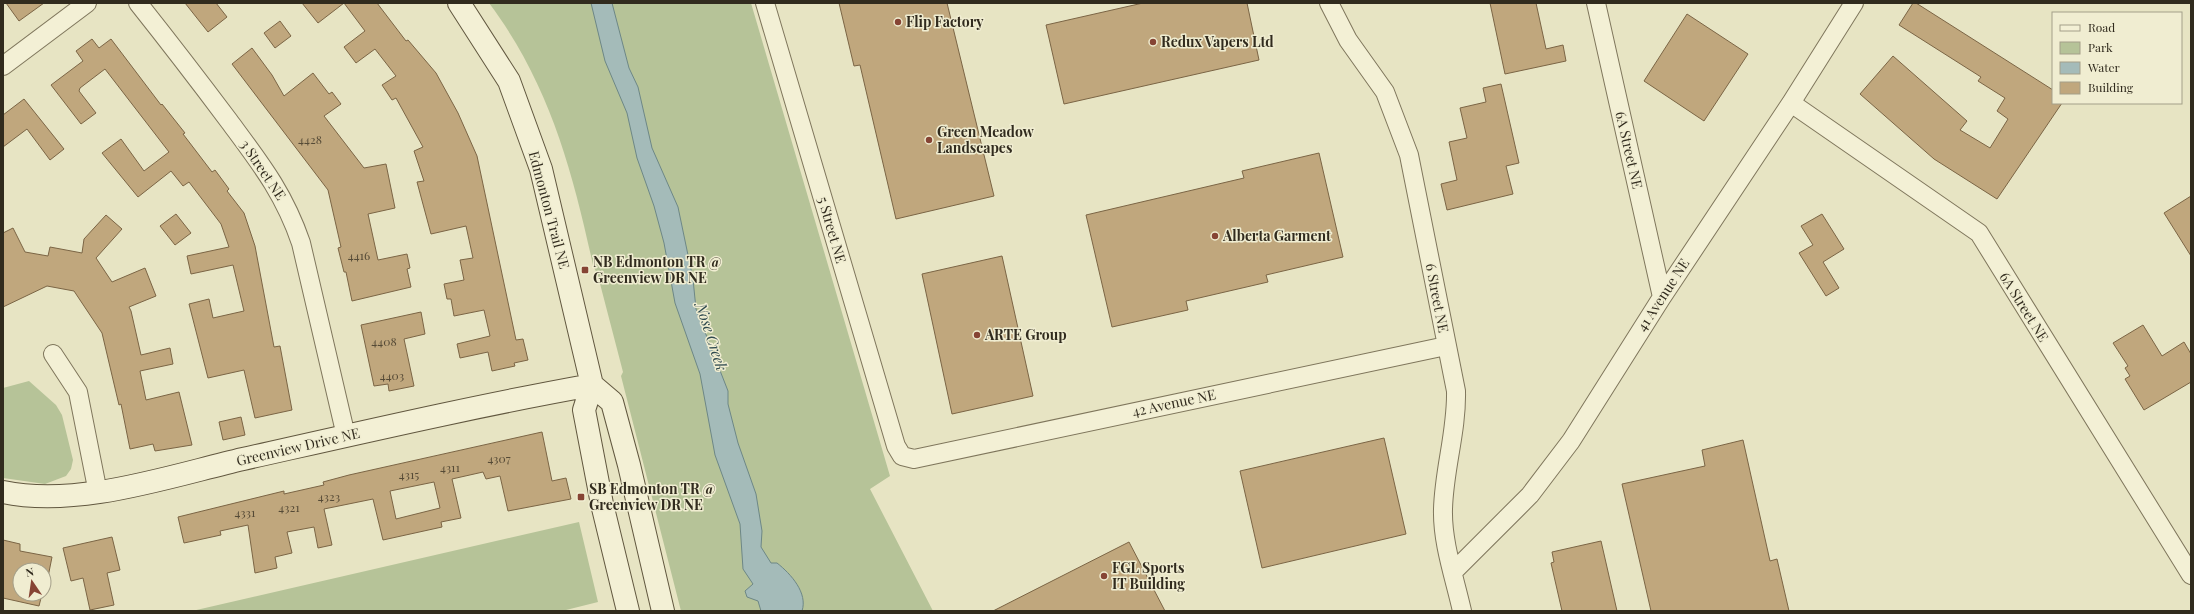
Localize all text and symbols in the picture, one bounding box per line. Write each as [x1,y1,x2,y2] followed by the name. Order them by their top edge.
[906,12,984,31] place label: Flip Factory
[2052,12,2182,104] legend
[893,17,903,27] marker: Flip Factory
[2088,19,2115,35] text: Road
[1161,32,1274,51] place label: Redux Vapers Ltd
[1148,37,1158,47] marker: Redux Vapers Ltd
[2088,39,2113,55] text: Park
[2087,59,2121,75] text: Water
[2088,79,2134,95] text: Building
[1611,109,1648,190] street label: 6A Street NE
[937,122,1035,157] place label: Green Meadow Landscapes
[298,131,322,147] house number: 4428
[924,135,934,145] marker: Green Meadow Landscapes
[236,136,291,204] street label: 3 Street NE
[525,149,574,271] street label: Edmonton Trail NE
[814,194,851,265] street label: 5 Street NE
[1222,226,1331,245] place label: Alberta Garment
[1210,231,1220,241] marker: Alberta Garment
[348,247,370,263] house number: 4416
[593,252,721,287] place label: NB Edmonton TR @ Greenview DR NE
[1632,255,1693,335] street label: 41 Avenue NE
[1421,262,1453,334] street label: 6 Street NE
[580,265,590,275] marker: NB Edmonton TR @ Greenview DR NE
[1995,268,2053,345] street label: 6A Street NE
[691,298,732,374] water label: Nose Creek
[984,325,1067,344] place label: ARTE Group
[972,330,982,340] marker: ARTE Group
[371,333,397,349] house number: 4408
[380,367,404,383] house number: 4403
[1130,384,1217,421] street label: 42 Avenue NE
[234,423,362,470] street label: Greenview Drive NE
[487,450,511,466] house number: 4307
[440,459,461,475] house number: 4311
[399,466,419,482] house number: 4315
[589,479,715,514] place label: SB Edmonton TR @ Greenview DR NE
[318,488,340,504] house number: 4323
[576,492,586,502] marker: SB Edmonton TR @ Greenview DR NE
[278,499,300,515] house number: 4321
[235,504,256,520] house number: 4331
[1112,558,1185,593] place label: FGL Sports IT Building
[12,562,52,602] north arrow
[24,564,35,580] text: N
[1099,571,1109,581] marker: FGL Sports IT Building

